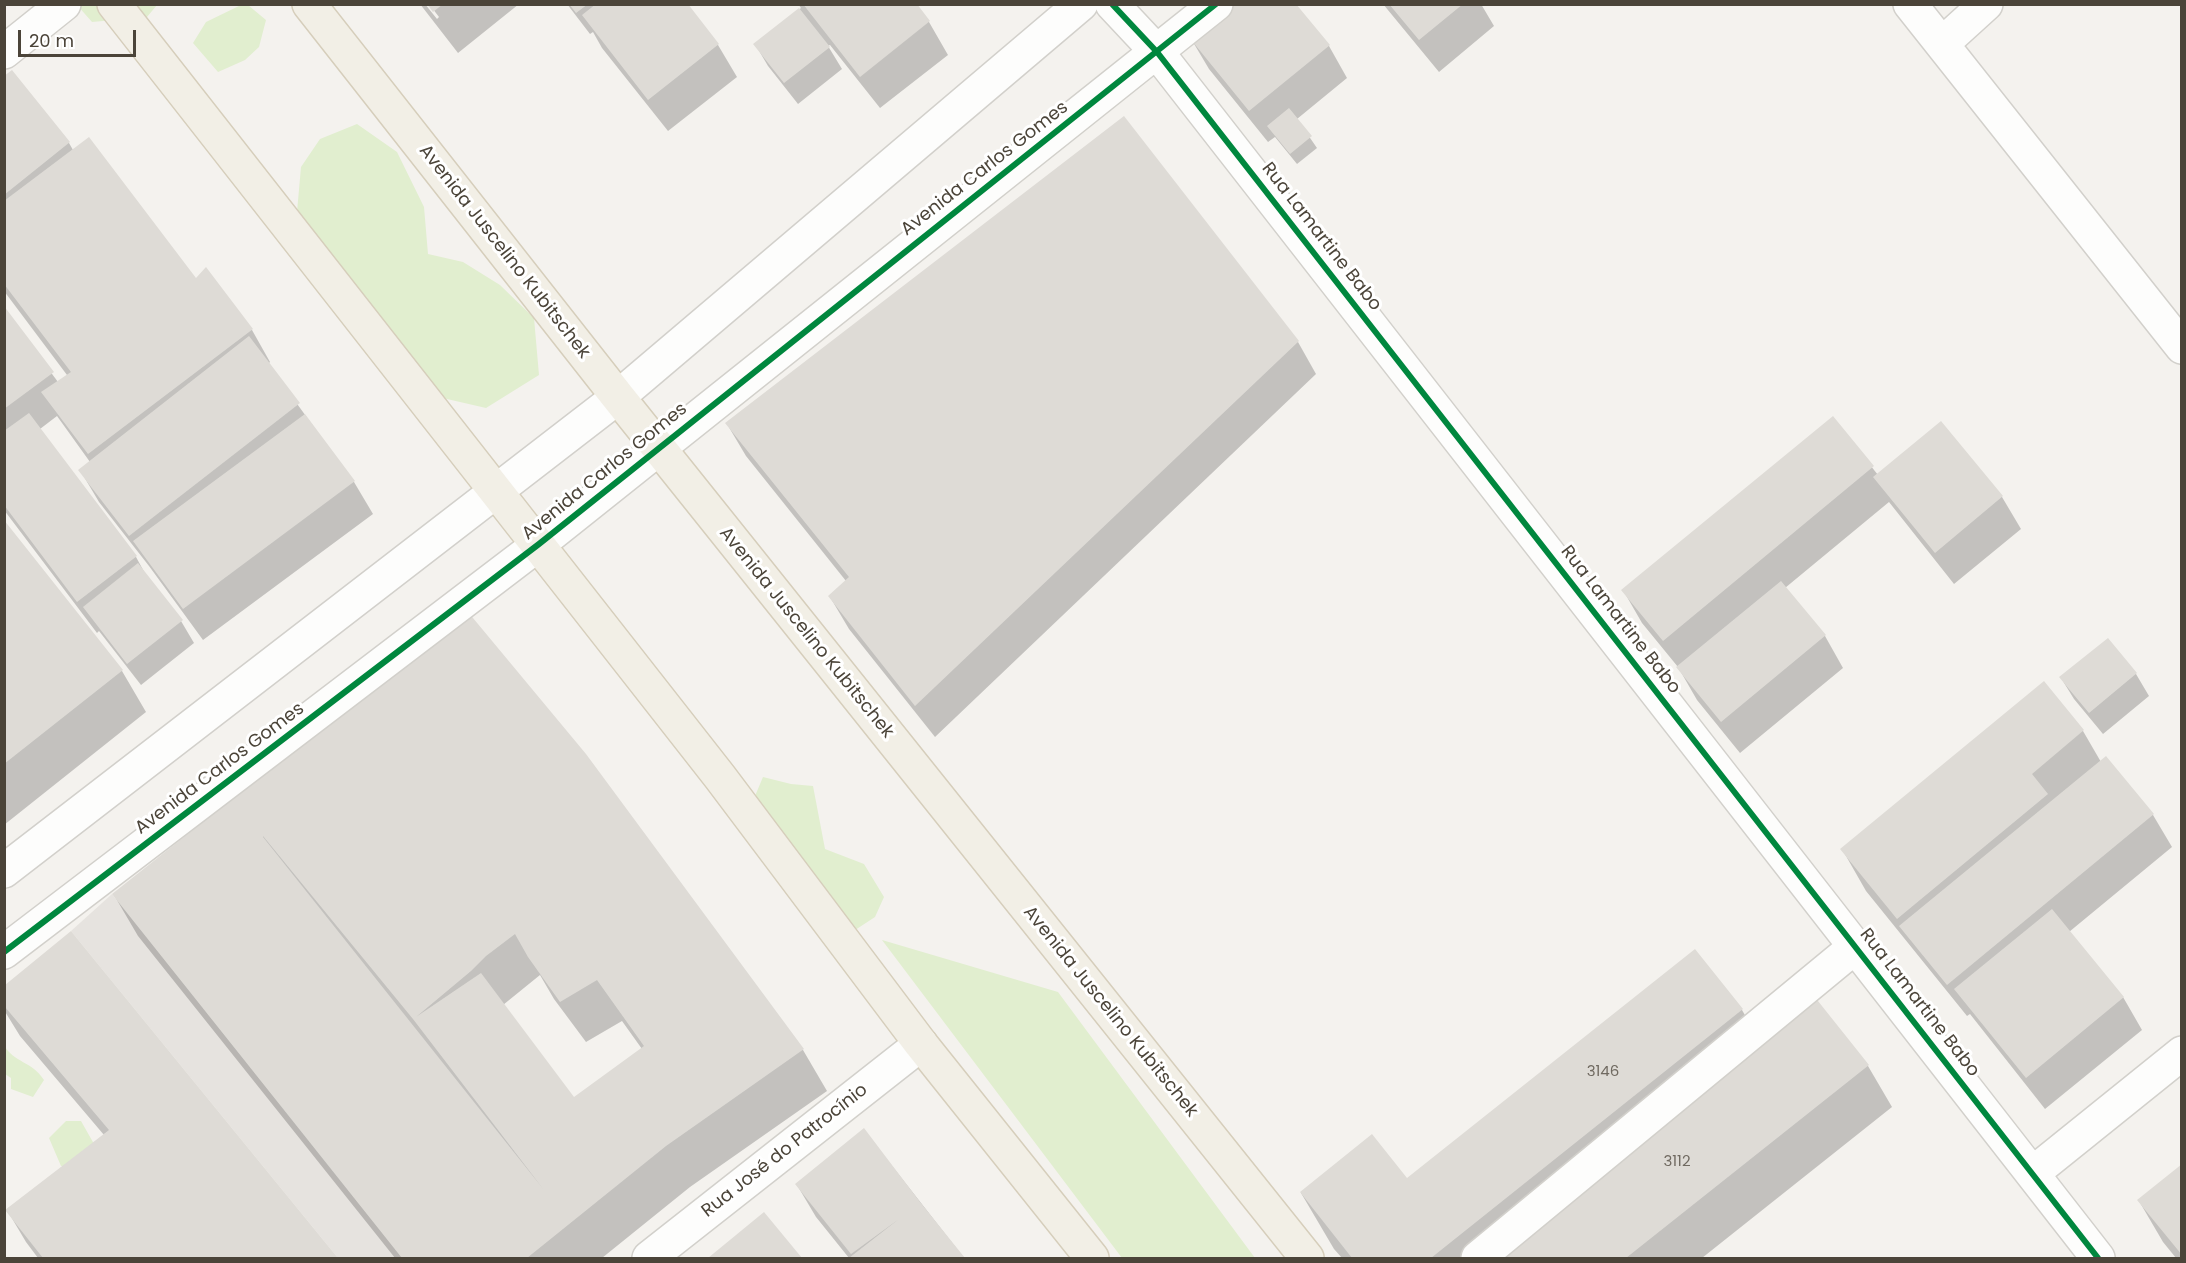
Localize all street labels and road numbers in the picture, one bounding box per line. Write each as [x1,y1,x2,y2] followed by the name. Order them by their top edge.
[897,97,1073,241] street label: Avenida Carlos Gomes
[414,141,594,363] street label: Avenida Juscelino Kubitschek
[1256,159,1386,315] street label: Rua Lamartine Babo
[518,399,692,545] street label: Avenida Carlos Gomes
[714,523,898,743] street label: Avenida Juscelino Kubitschek
[1555,542,1685,698] street label: Rua Lamartine Babo
[131,698,309,840] street label: Avenida Carlos Gomes
[1018,902,1202,1122] street label: Avenida Juscelino Kubitschek
[1854,925,1984,1081] street label: Rua Lamartine Babo
[698,1080,872,1222] street label: Rua José do Patrocínio

